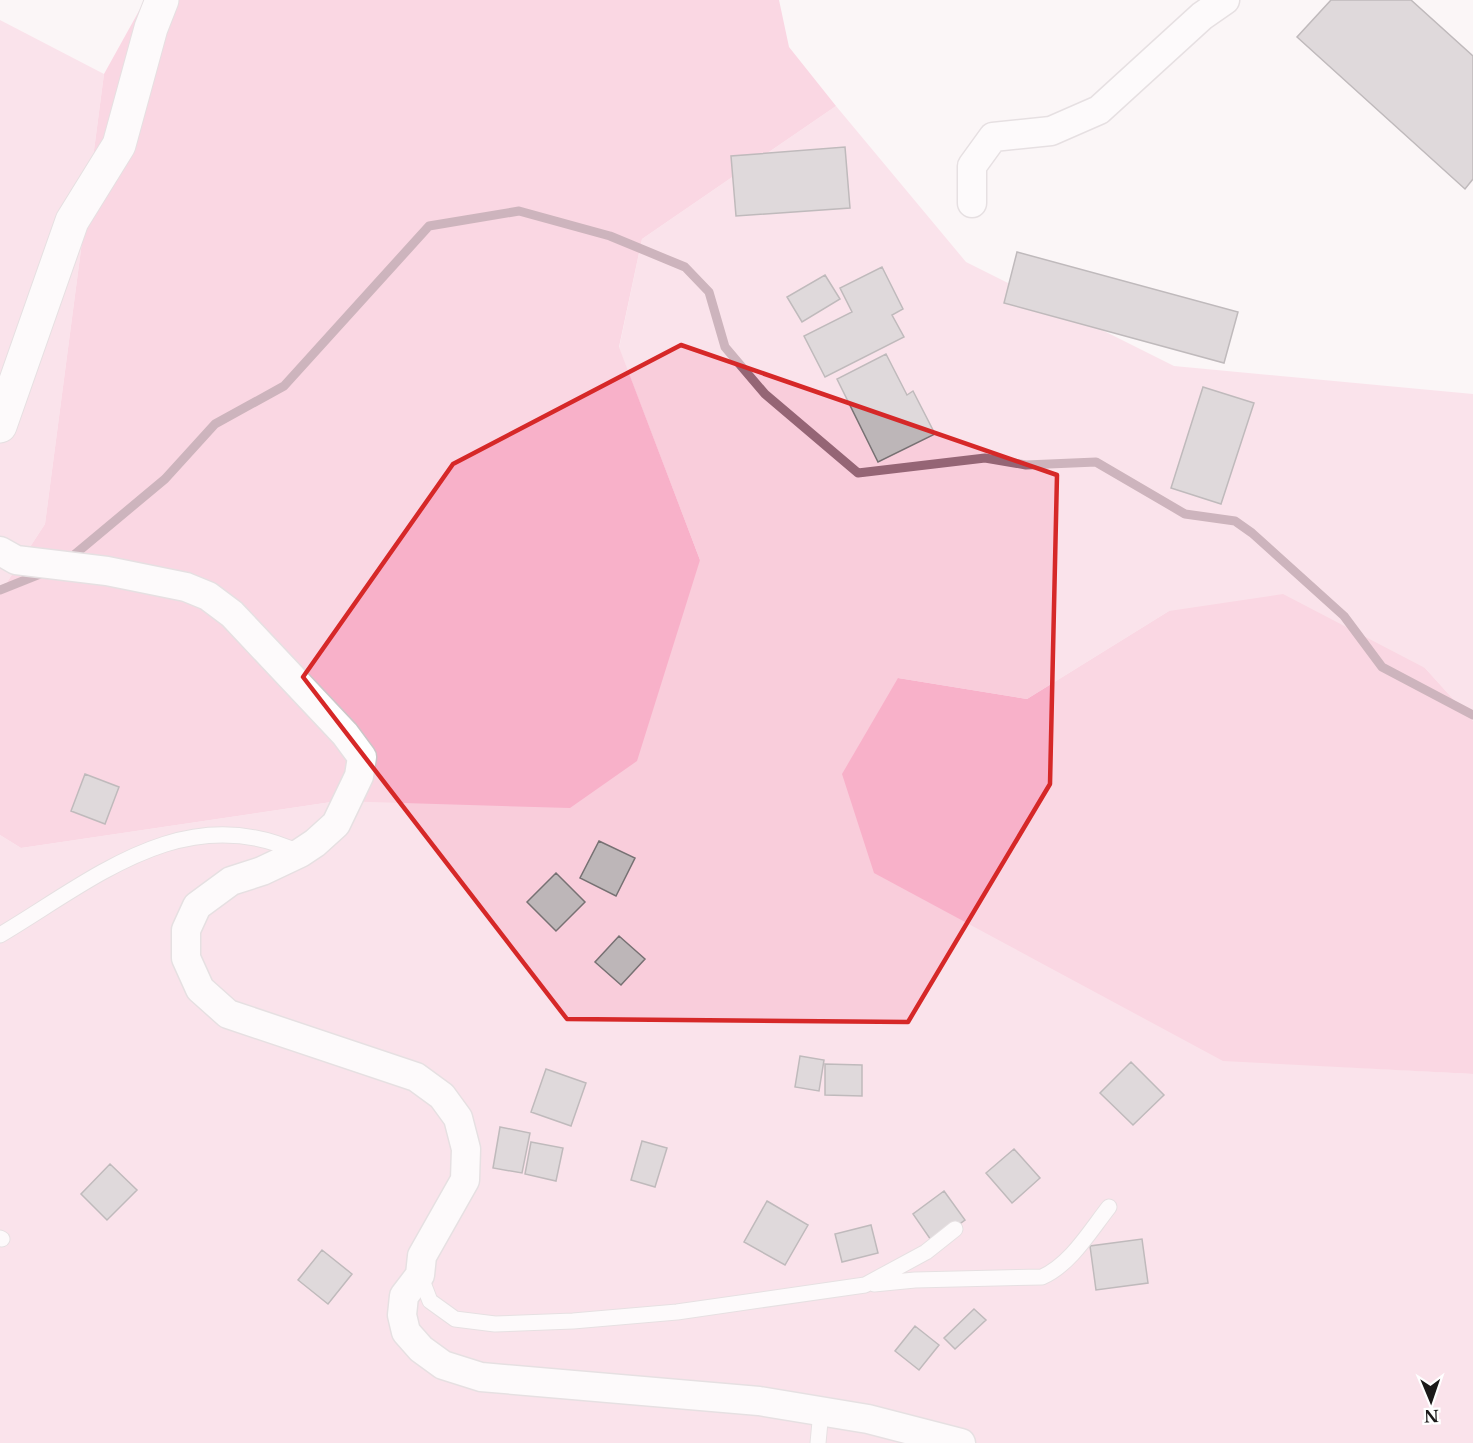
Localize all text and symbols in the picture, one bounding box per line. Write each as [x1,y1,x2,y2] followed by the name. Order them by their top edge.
[1401,1371,1461,1431] north arrow
[1424,1406,1439,1426] text: N

